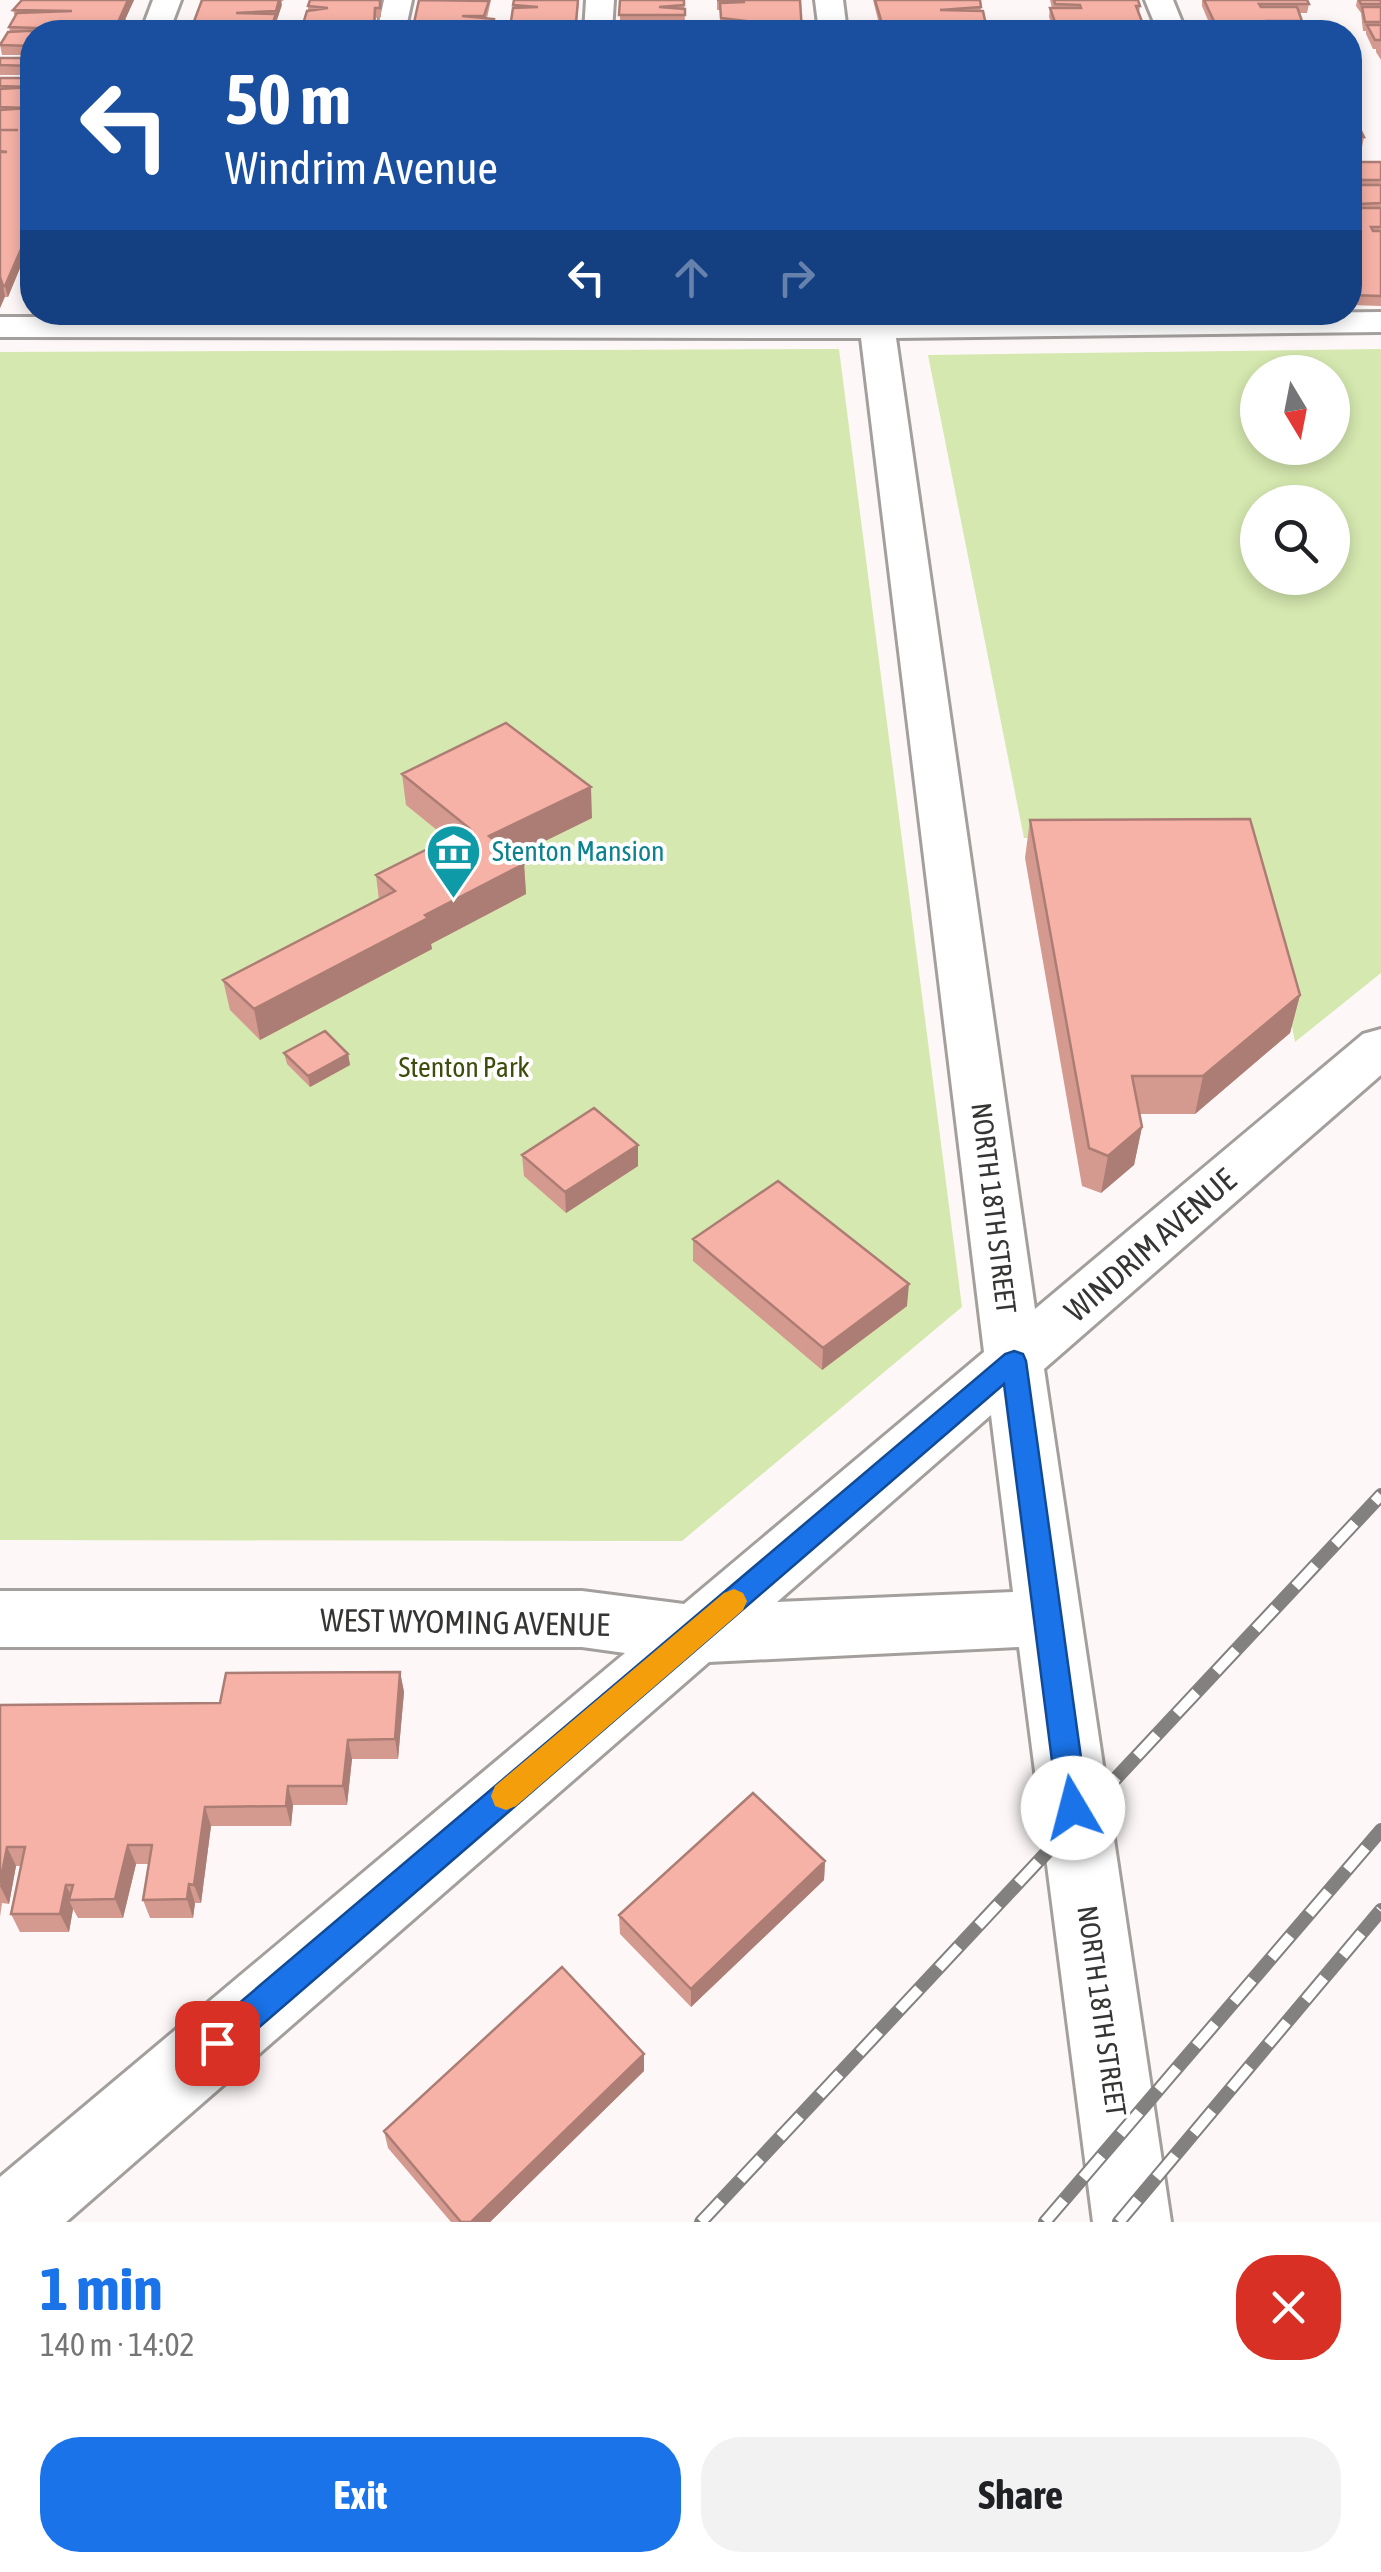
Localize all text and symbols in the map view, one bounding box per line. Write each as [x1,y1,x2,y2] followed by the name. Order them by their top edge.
[225,59,351,139] text: 50 m
[60,60,190,190] icon: left
[225,142,498,194] text: Windrim Avenue
[559,250,614,305] icon: left
[664,250,719,305] icon: ahead
[769,250,824,305] icon: right
[1240,355,1350,465] north arrow
[1240,355,1350,595] map controls
[1240,485,1350,595] button: search
[423,821,483,900] museum icon: Stenton Mansion
[492,835,665,867] place label: Stenton Mansion
[399,1051,529,1083] park label: Stenton Park
[965,1101,1023,1315] street label: NORTH 18TH STREET
[1057,1161,1243,1329] street label: WINDRIM AVENUE
[320,1601,610,1643] street label: WEST WYOMING AVENUE
[1021,1756,1125,1860] position arrow
[1071,1904,1133,2118] street label: NORTH 18TH STREET
[175,2001,260,2086] pin
[190,2016,245,2071] icon: arrive
[40,2254,163,2323] text: 1 min
[1236,2255,1341,2360] button: close
[40,2326,195,2363] text: 140 m · 14:02
[40,2437,681,2552] button: Exit
[701,2437,1341,2552] button: Share

